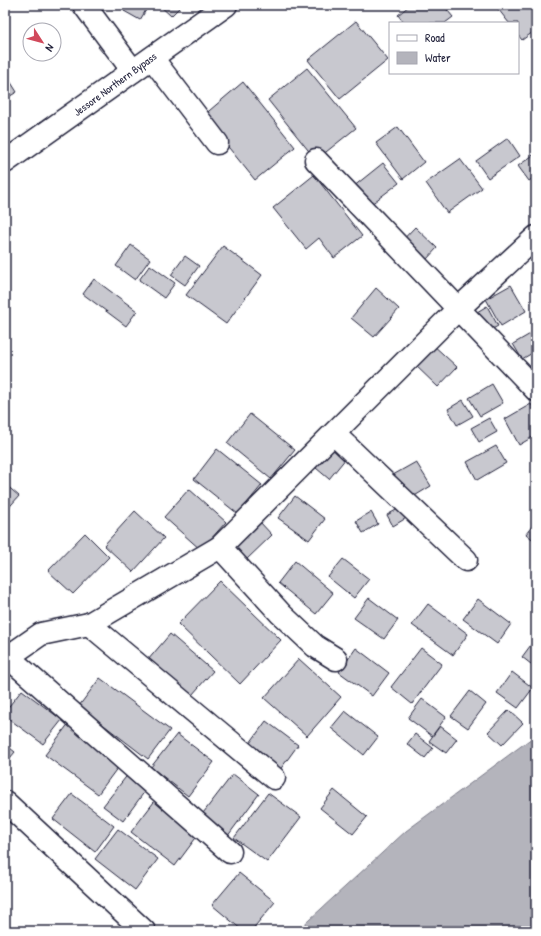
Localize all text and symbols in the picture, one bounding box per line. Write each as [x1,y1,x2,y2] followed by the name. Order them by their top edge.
[22,22,62,62] north arrow
[389,22,519,74] legend
[425,29,445,46] text: Road
[43,41,57,54] text: N
[71,49,159,119] street label: Jessore Northern Bypass
[425,49,451,66] text: Water

